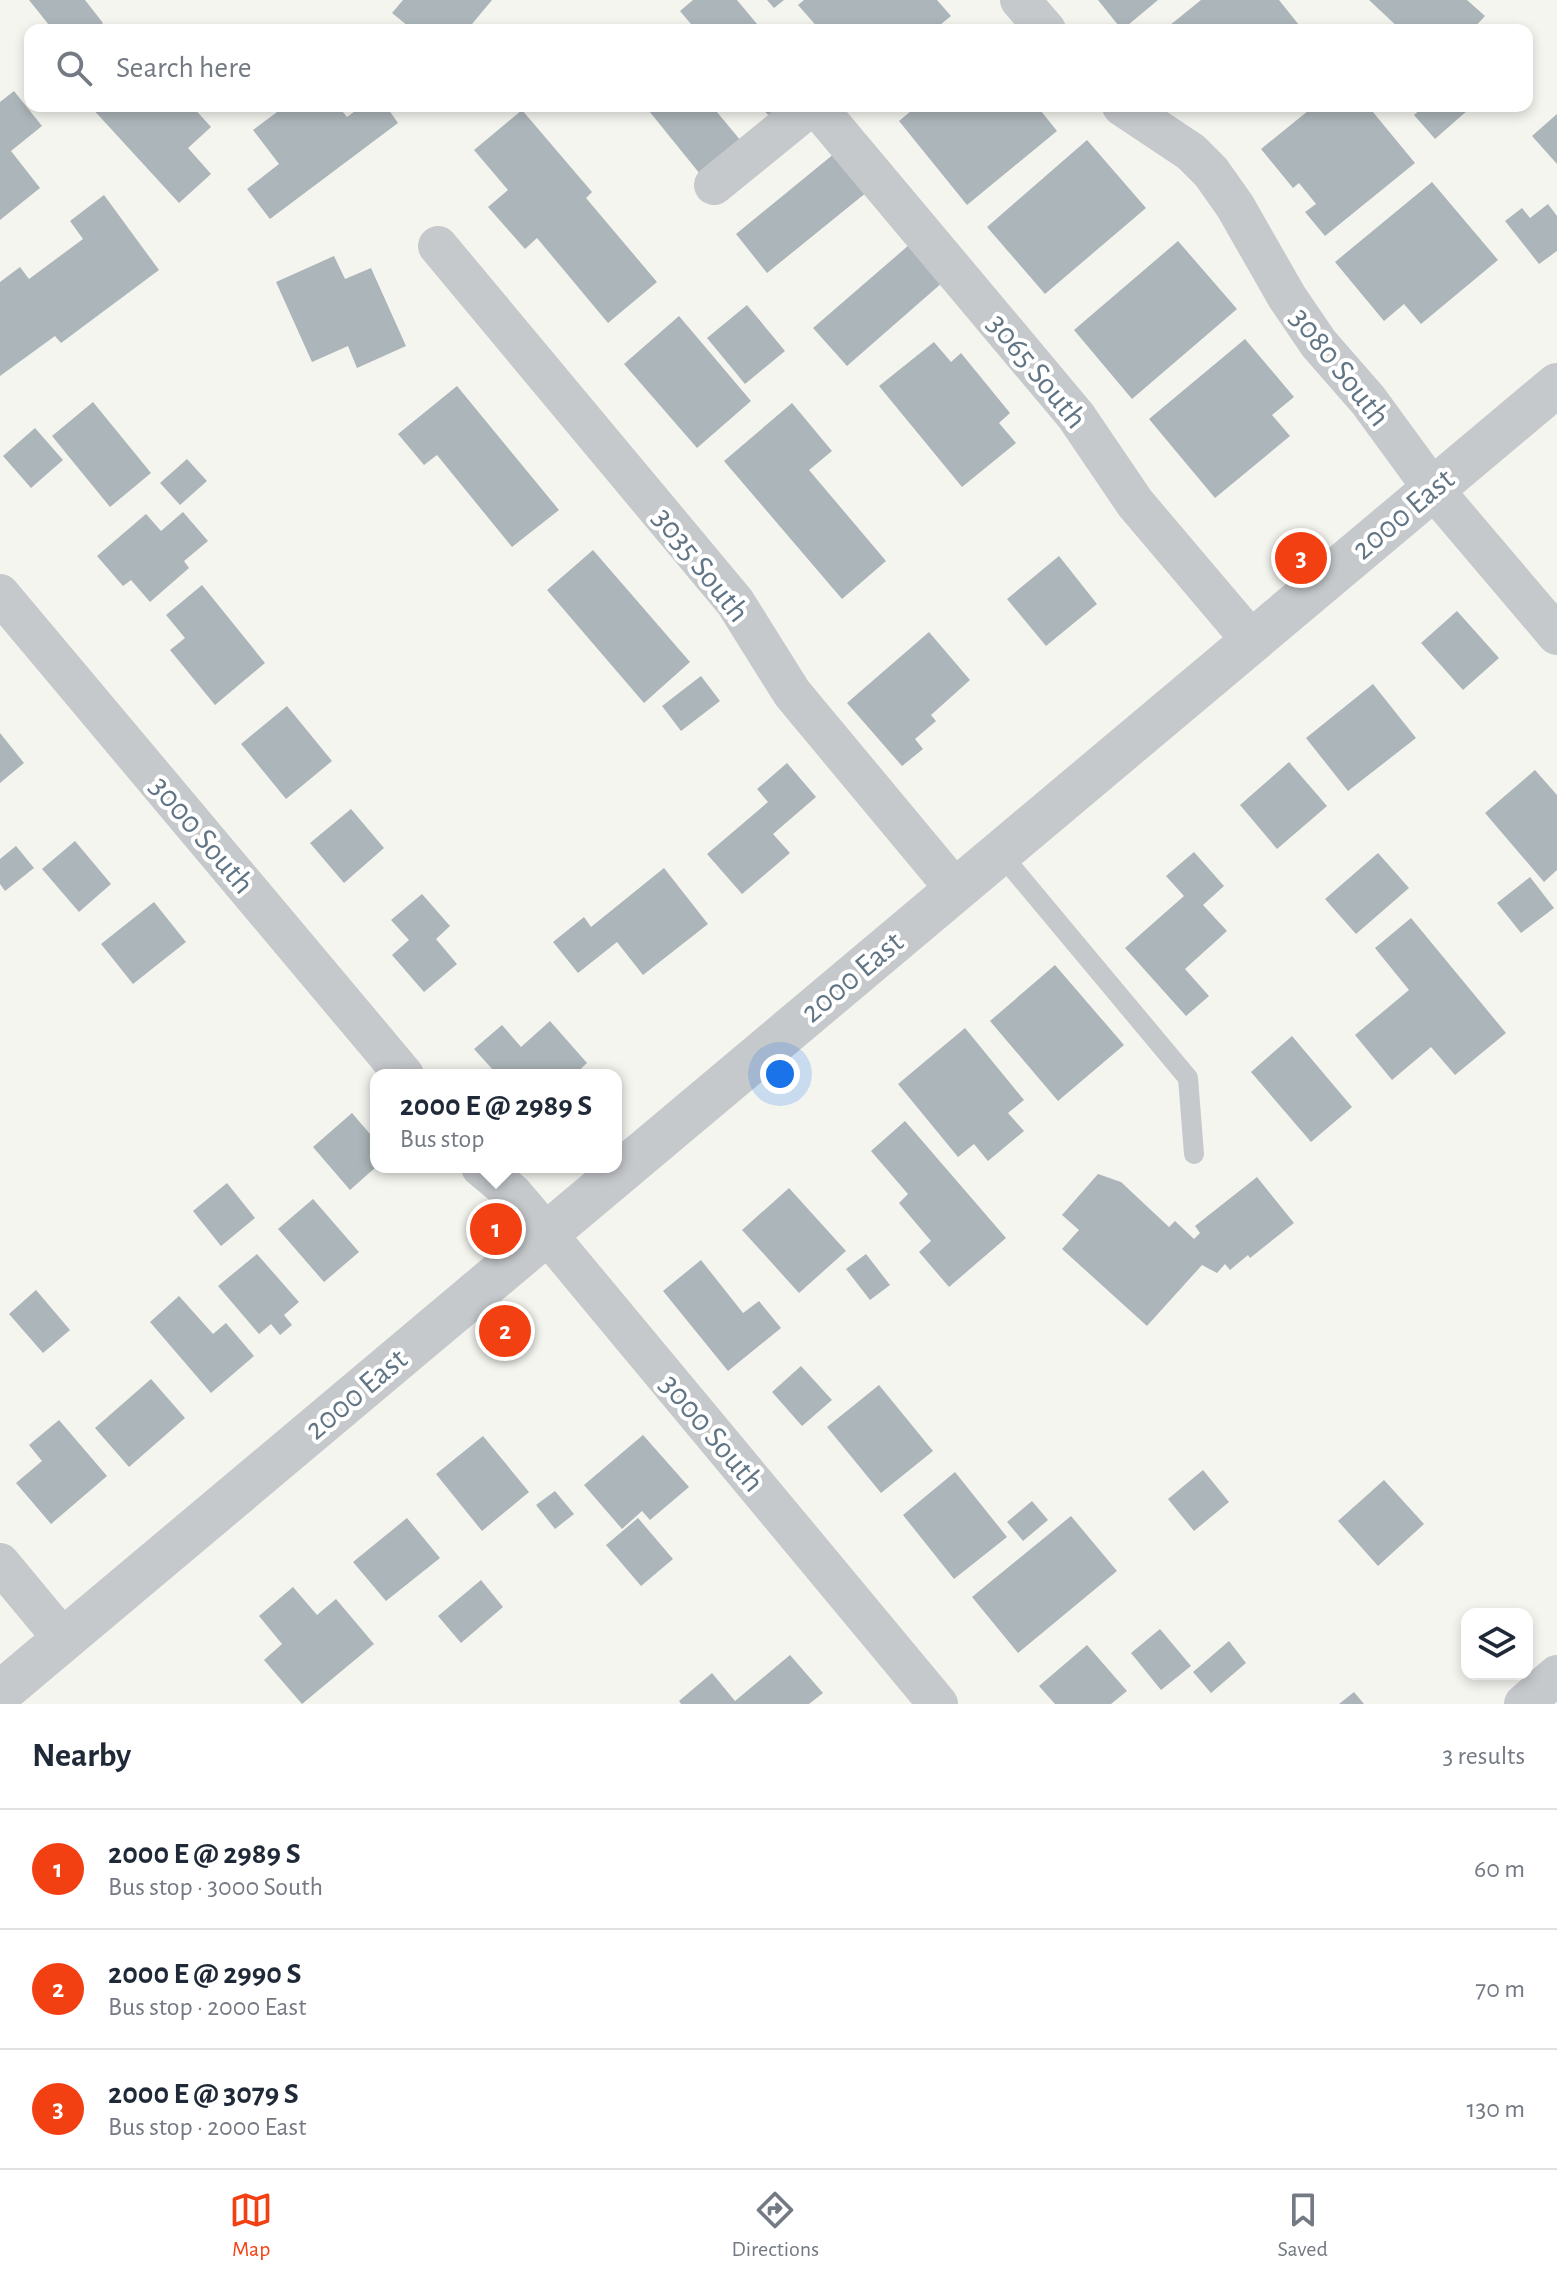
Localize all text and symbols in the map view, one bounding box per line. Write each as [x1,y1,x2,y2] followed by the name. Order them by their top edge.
[24,24,1533,112] search box
[52,46,96,90] icon: search
[116,53,252,83] text: Search here
[1284,302,1396,432] street label: 3080 South
[981,308,1093,434] street label: 3065 South
[1346,462,1460,566] street label: 2000 East
[647,502,755,628] street label: 3035 South
[1275,528,1327,588] pin: 3
[144,770,260,900] street label: 3000 South
[795,925,909,1029] street label: 2000 East
[760,1054,800,1094] your location
[370,1069,622,1173] popup
[400,1091,592,1121] text: 2000 E @ 2989 S
[400,1126,484,1152] text: Bus stop
[470,1199,522,1259] pin: 1
[479,1301,531,1361] pin: 2
[299,1342,413,1446] street label: 2000 East
[654,1368,770,1498] street label: 3000 South
[1461,1608,1533,1680] map controls
[1461,1608,1533,1680] button: layers
[32,1739,131,1773] text: Nearby
[1442,1743,1525,1769] text: 3 results
[108,1839,301,1869] text: 2000 E @ 2989 S
[53,1856,63,1882] text: 1
[1474,1856,1525,1882] text: 60 m
[108,1874,323,1900] text: Bus stop · 3000 South
[108,1959,301,1989] text: 2000 E @ 2990 S
[52,1976,64,2002] text: 2
[1475,1976,1525,2002] text: 70 m
[108,1994,306,2020] text: Bus stop · 2000 East
[108,2079,299,2109] text: 2000 E @ 3079 S
[52,2096,64,2122] text: 3
[1467,2096,1525,2122] text: 130 m
[108,2114,306,2140] text: Bus stop · 2000 East
[229,2188,273,2262] tab: Map
[731,2188,819,2262] tab: Directions
[1277,2188,1328,2262] tab: Saved

